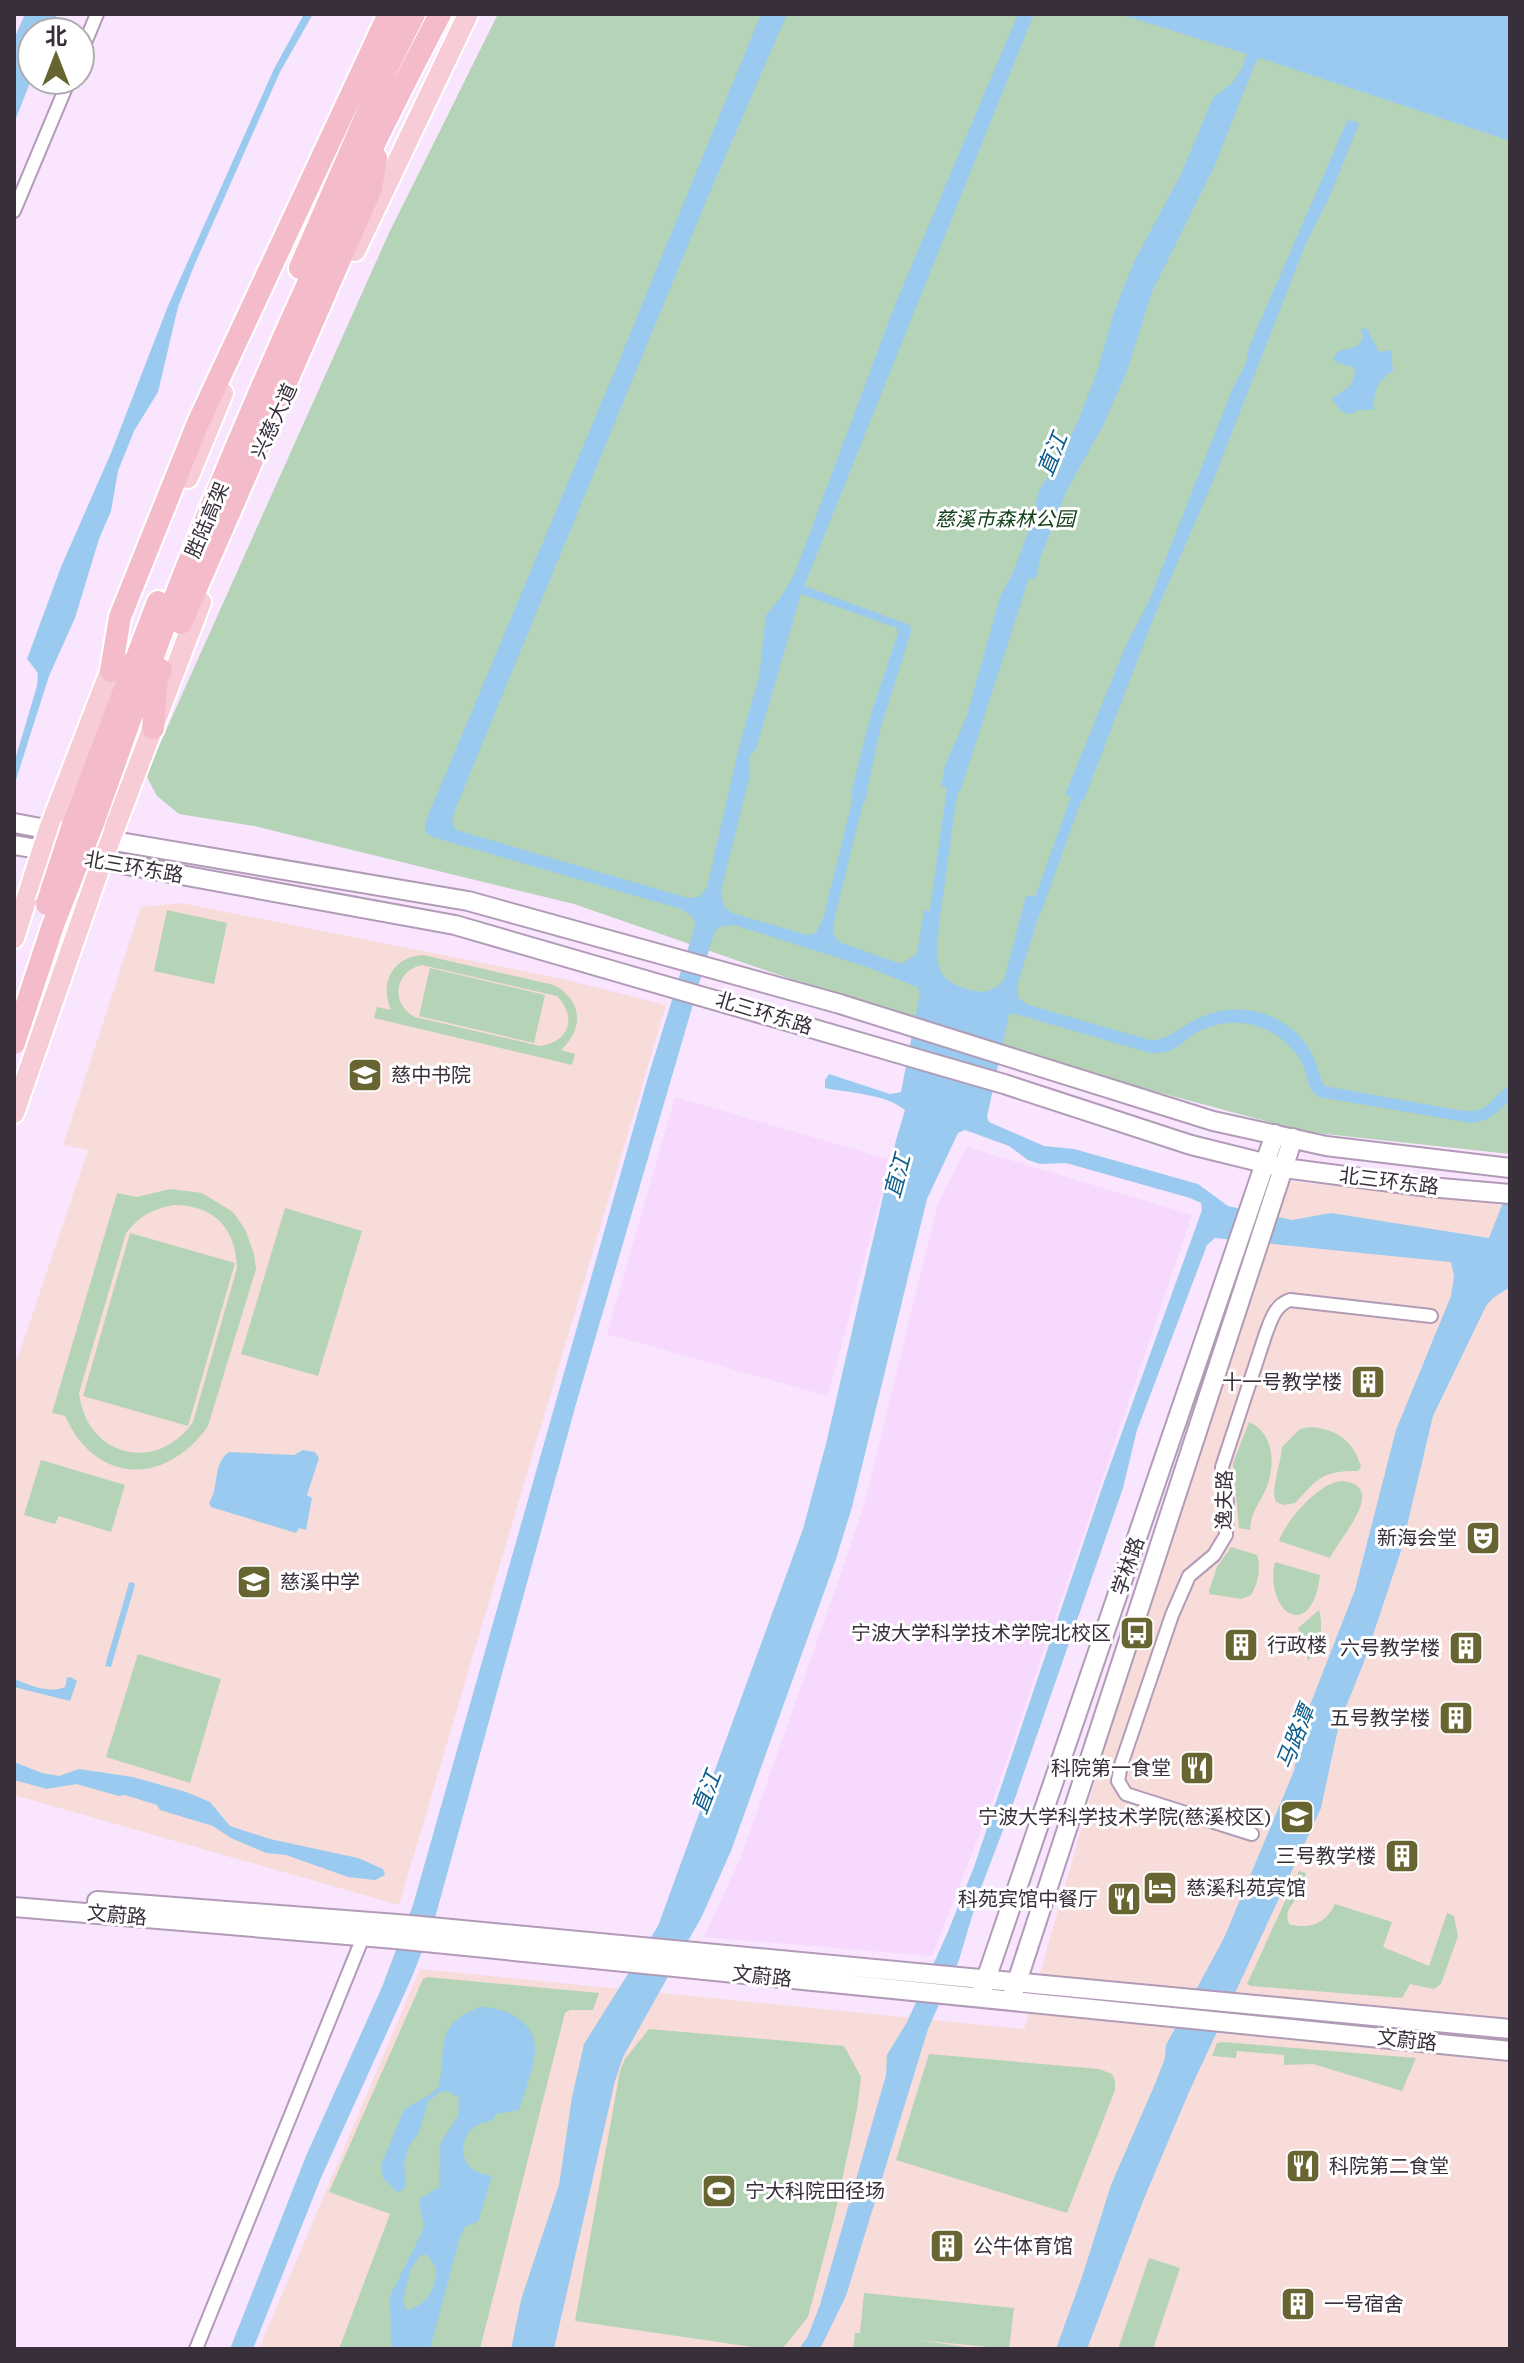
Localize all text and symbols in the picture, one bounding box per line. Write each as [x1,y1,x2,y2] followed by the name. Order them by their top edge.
[16,16,96,96] north arrow
[45,24,67,49] text: 北
[246,380,302,462] street label: 兴慈大道
[1033,427,1073,479] water label: 直江
[180,478,234,562] street label: 胜陆高架
[935,507,1078,531] park label: 慈溪市森林公园
[83,846,185,888] street label: 北三环东路
[713,987,815,1039] street label: 北三环东路
[346,1056,384,1094] school or university icon: 慈中书院
[391,1063,471,1087] place label: 慈中书院
[880,1150,916,1201] water label: 直江
[1338,1163,1440,1199] street label: 北三环东路
[1349,1363,1387,1401] building icon: 十一号教学楼
[1222,1370,1342,1394] place label: 十一号教学楼
[1211,1470,1237,1530] street label: 逸夫路
[1464,1519,1502,1557] theatre icon: 新海会堂
[1377,1526,1457,1550] place label: 新海会堂
[1107,1534,1149,1598] street label: 学林路
[235,1563,273,1601] school or university icon: 慈溪中学
[280,1570,360,1594] place label: 慈溪中学
[1118,1614,1156,1652] bus stop icon: 宁波大学科学技术学院北校区
[851,1621,1111,1645] place label: 宁波大学科学技术学院北校区
[1222,1626,1260,1664] building icon: 行政楼
[1447,1629,1485,1667] building icon: 六号教学楼
[1267,1633,1327,1657] place label: 行政楼
[1340,1636,1440,1660] place label: 六号教学楼
[1272,1698,1321,1772] water label: 马路潭
[1437,1699,1475,1737] building icon: 五号教学楼
[1330,1706,1430,1730] place label: 五号教学楼
[1178,1749,1216,1787] restaurant icon: 科院第一食堂
[1051,1756,1171,1780] place label: 科院第一食堂
[687,1765,727,1817] water label: 直江
[1278,1798,1316,1836] school or university icon: 宁波大学科学技术学院(慈溪校区)
[978,1805,1271,1829] place label: 宁波大学科学技术学院(慈溪校区)
[1383,1837,1421,1875] building icon: 三号教学楼
[1276,1844,1376,1868] place label: 三号教学楼
[1141,1869,1179,1907] hotel icon: 慈溪科苑宾馆
[1186,1876,1306,1900] place label: 慈溪科苑宾馆
[1105,1880,1143,1918] restaurant icon: 科苑宾馆中餐厅
[958,1887,1098,1911] place label: 科苑宾馆中餐厅
[86,1900,148,1930] street label: 文蔚路
[731,1961,793,1991] street label: 文蔚路
[1376,2025,1438,2055] street label: 文蔚路
[1284,2147,1322,2185] restaurant icon: 科院第二食堂
[1329,2154,1449,2178] place label: 科院第二食堂
[700,2172,738,2210] sports icon: 宁大科院田径场
[745,2179,885,2203] place label: 宁大科院田径场
[928,2227,966,2265] building icon: 公牛体育馆
[973,2234,1073,2258] place label: 公牛体育馆
[1279,2285,1317,2323] building icon: 一号宿舍
[1324,2292,1404,2316] place label: 一号宿舍

